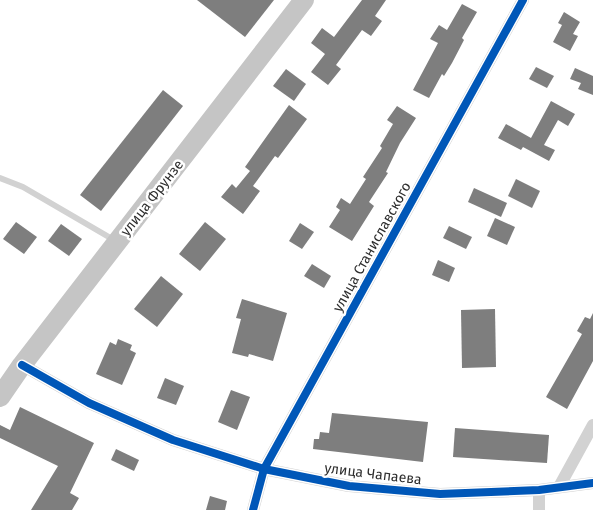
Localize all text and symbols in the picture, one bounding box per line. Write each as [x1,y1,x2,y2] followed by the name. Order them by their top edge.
[117,156,187,240] street label: улица Фрунзе
[329,179,415,315] street label: улица Станиславского
[323,460,423,488] street label: улица Чапаева

